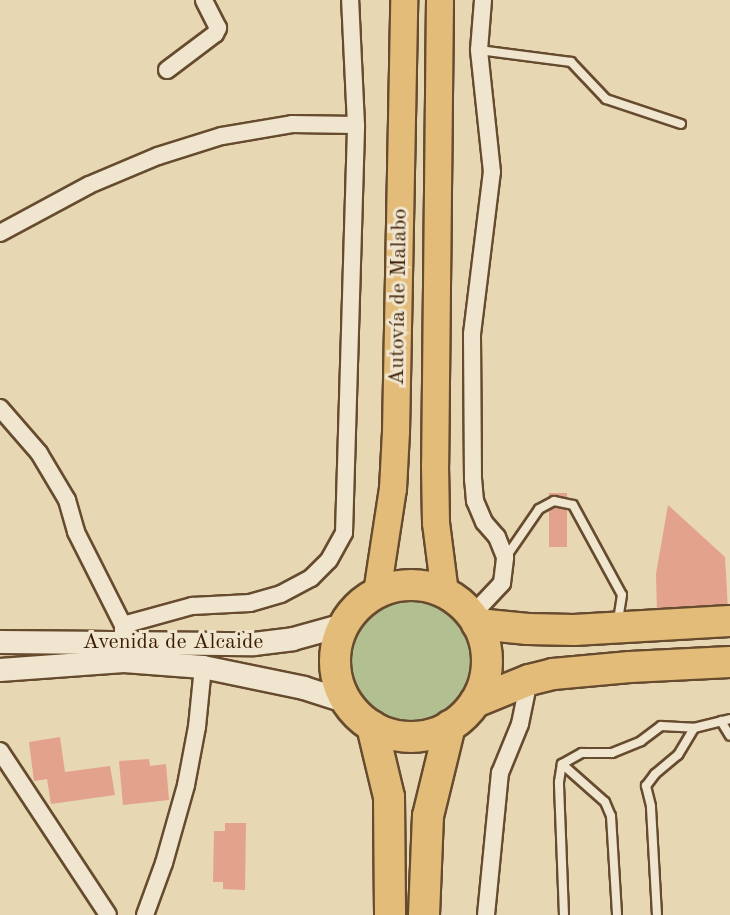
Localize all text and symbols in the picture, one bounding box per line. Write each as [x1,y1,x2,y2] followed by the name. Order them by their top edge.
[384,208,414,386] street label: Autovía de Malabo
[83,630,263,656] street label: Avenida de Alcaide

